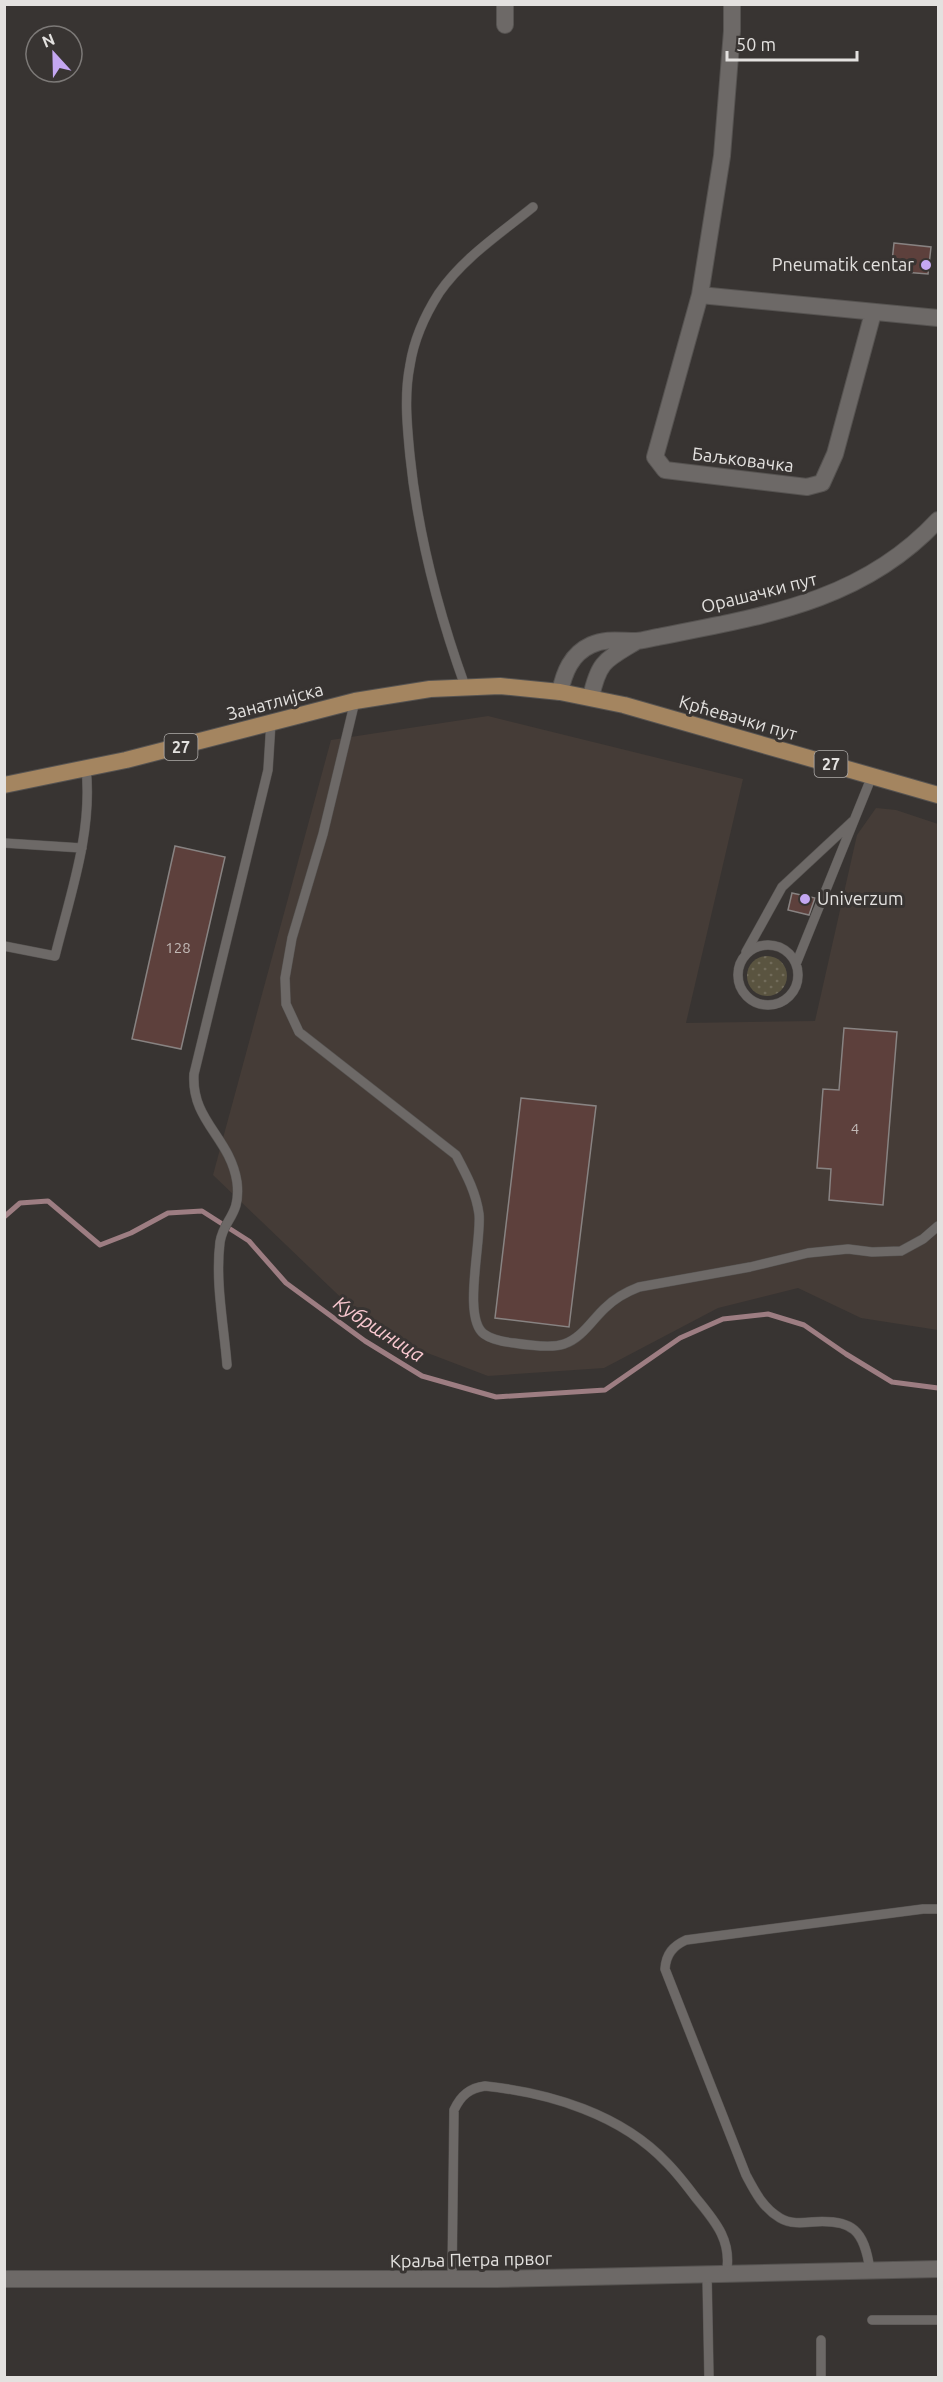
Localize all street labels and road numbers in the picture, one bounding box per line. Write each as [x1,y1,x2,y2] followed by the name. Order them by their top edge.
[691,443,795,475] street label: Баљковачка
[699,568,819,616] street label: Орашачки пут
[224,679,325,724] street label: Занатлијска
[677,691,800,743] street label: Крћевачки пут
[164,734,198,760] road number: 27
[814,751,848,777] road number: 27
[390,2248,552,2270] street label: Краља Петра првог

